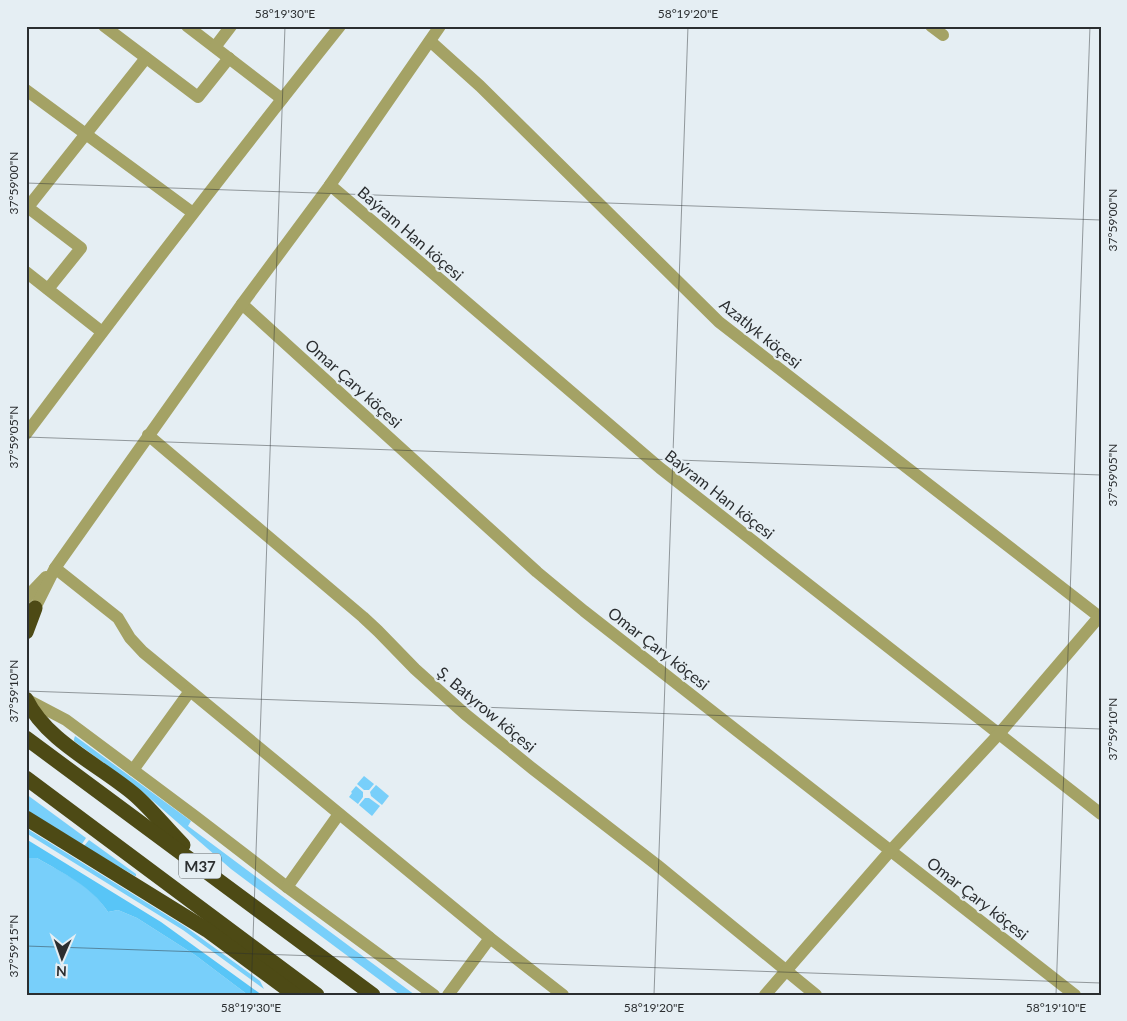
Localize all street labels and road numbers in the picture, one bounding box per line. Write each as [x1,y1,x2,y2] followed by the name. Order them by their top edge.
[354,182,468,284] street label: Baýram Han köçesi
[716,294,806,372] street label: Azatlyk köçesi
[302,335,406,431] street label: Omar Çary köçesi
[662,445,778,543] street label: Baýram Han köçesi
[605,603,713,693] street label: Omar Çary köçesi
[434,662,540,756] street label: Ş. Batyrow köçesi
[924,853,1032,943] street label: Omar Çary köçesi
[179,854,221,878] road number: M37

